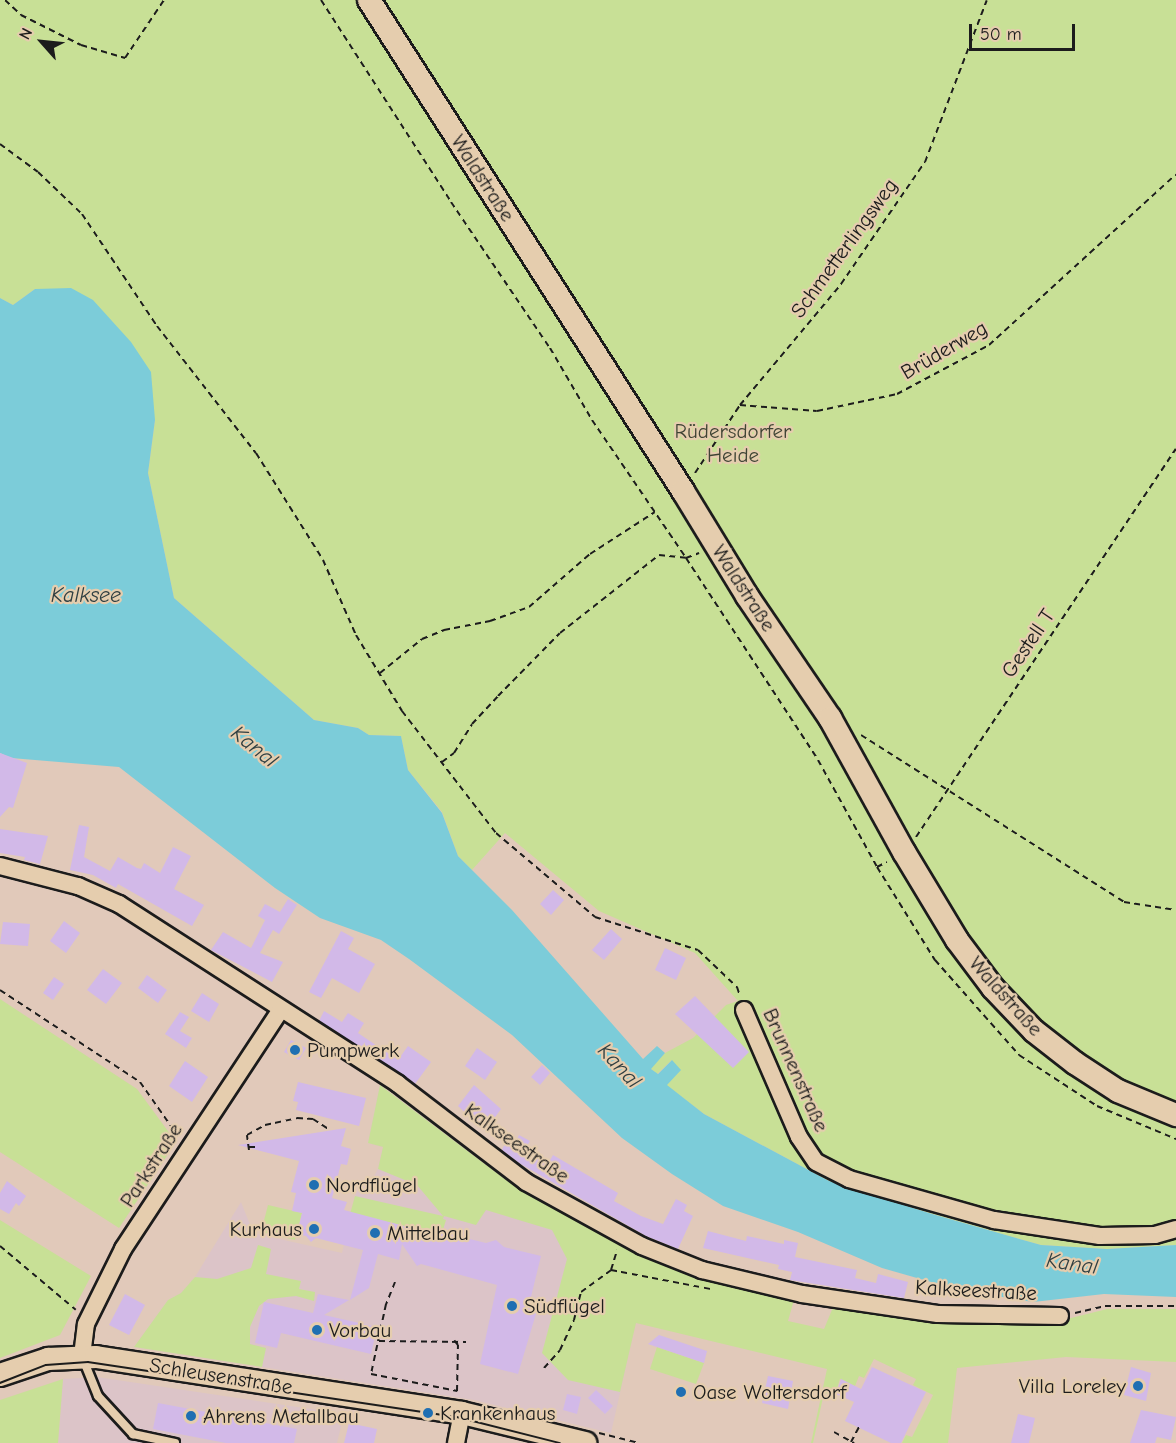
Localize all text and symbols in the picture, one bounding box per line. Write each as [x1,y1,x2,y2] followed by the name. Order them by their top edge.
[12,12,72,72] north arrow
[972,12,1078,50] scale bar
[980,24,1022,45] text: 50 m
[16,25,36,43] text: N
[446,130,520,226] street label: Waldstraße
[785,174,903,322] street label: Schmetterlingsweg
[896,315,992,385] street label: Brüderweg
[675,418,791,468] park label: Rüdersdorfer Heide
[707,540,781,636] street label: Waldstraße
[51,583,121,609] water label: Kalksee
[996,604,1060,682] street label: Gestell T
[226,720,282,774] water label: Kanal
[964,951,1048,1041] street label: Waldstraße
[758,1004,834,1136] street label: Brunnenstraße
[307,1037,399,1063] place label: Pumpwerk
[592,1038,646,1094] water label: Kanal
[288,1043,302,1057] marker: Pumpwerk
[460,1098,574,1188] street label: Kalkseestraße
[114,1118,188,1212] street label: Parkstraße
[326,1172,417,1198] place label: Nordflügel
[307,1178,321,1192] marker: Nordflügel
[230,1216,302,1242] place label: Kurhaus
[387,1220,469,1246] place label: Mittelbau
[307,1222,321,1236] marker: Kurhaus
[368,1226,382,1240] marker: Mittelbau
[1044,1247,1100,1281] water label: Kanal
[914,1274,1038,1306] street label: Kalkseestraße
[524,1293,605,1319] place label: Südflügel
[505,1299,519,1313] marker: Südflügel
[329,1317,391,1343] place label: Vorbau
[310,1323,324,1337] marker: Vorbau
[148,1352,294,1400] street label: Schleusenstraße
[1019,1373,1126,1399] place label: Villa Loreley
[693,1379,846,1405] place label: Oase Woltersdorf
[1131,1379,1145,1393] marker: Villa Loreley
[674,1385,688,1399] marker: Oase Woltersdorf
[440,1400,556,1426] place label: Krankenhaus
[203,1403,359,1429] place label: Ahrens Metallbau
[421,1406,435,1420] marker: Krankenhaus
[184,1409,198,1423] marker: Ahrens Metallbau

